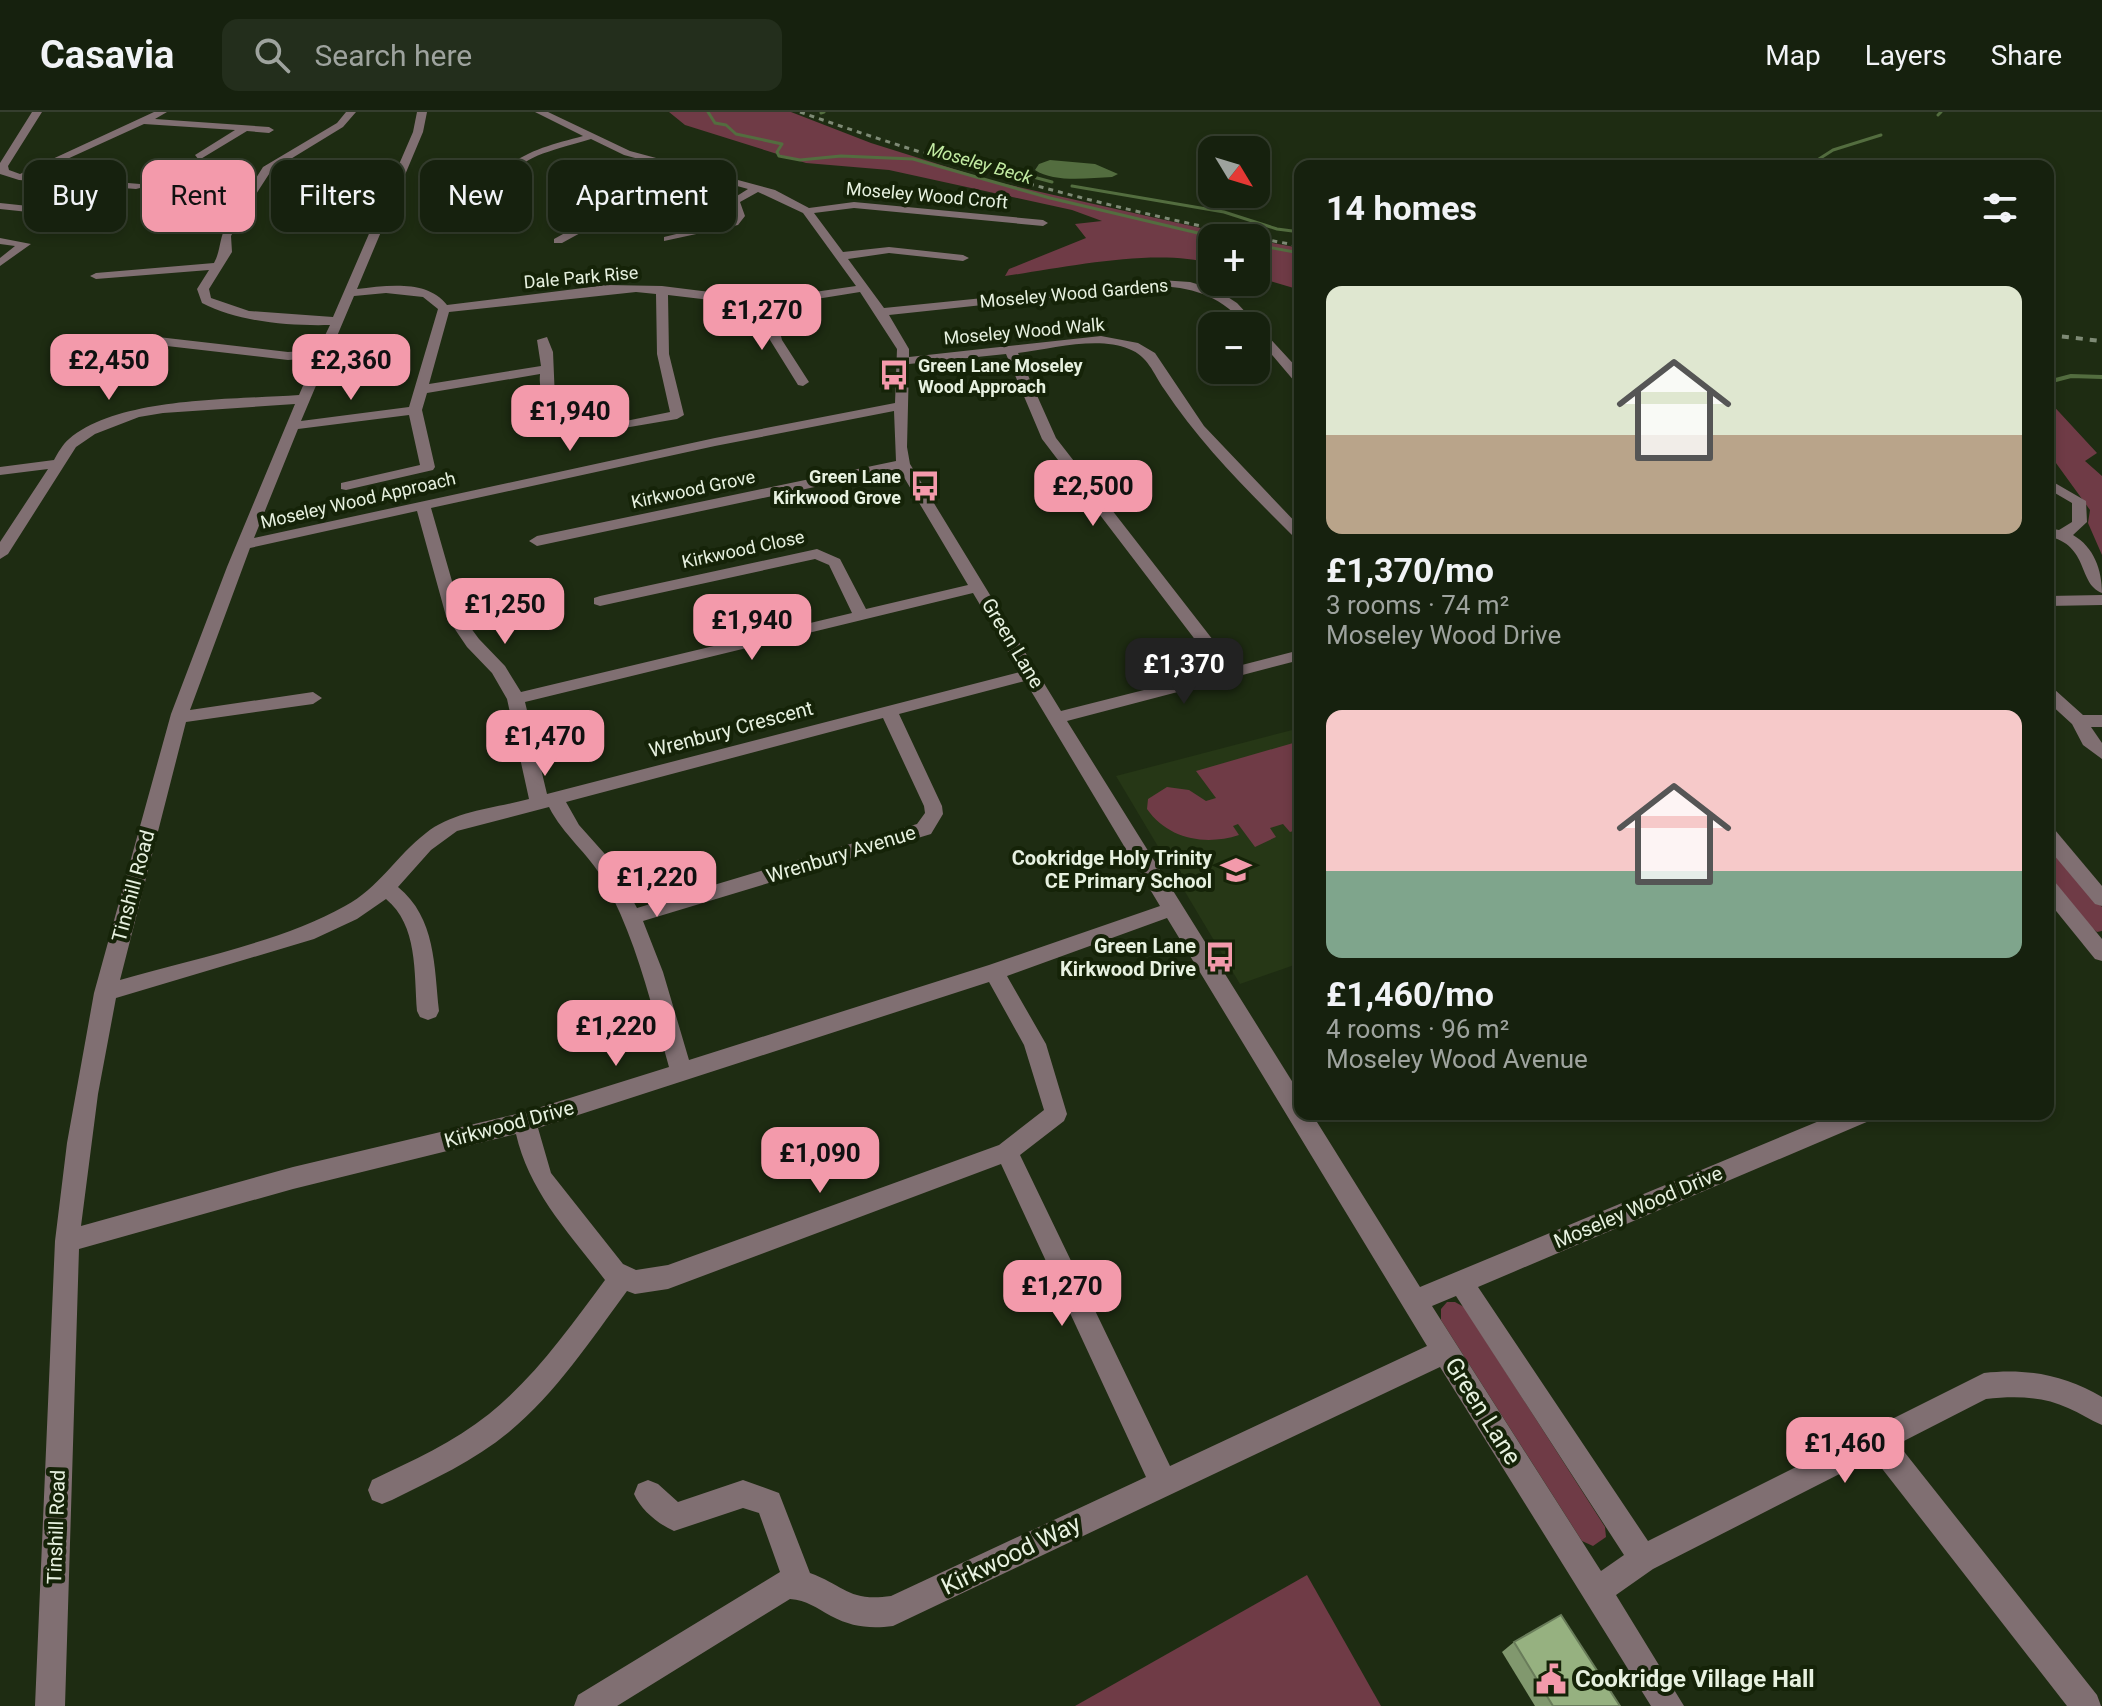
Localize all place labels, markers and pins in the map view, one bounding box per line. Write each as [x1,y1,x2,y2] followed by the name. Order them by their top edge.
[697,284,827,352] pin: £1,270
[44,334,174,402] pin: £2,450
[286,334,416,402] pin: £2,360
[918,355,1084,397] place label: Green Lane Moseley Wood Approach
[877,358,911,392] bus stop icon: Green Lane Moseley Wood Approach
[505,385,635,453] pin: £1,940
[1028,460,1158,528] pin: £2,500
[773,466,901,508] place label: Green Lane Kirkwood Grove
[908,469,942,503] bus stop icon: Green Lane Kirkwood Grove
[440,578,570,646] pin: £1,250
[687,594,817,662] pin: £1,940
[1119,638,1249,706] pin: £1,370
[480,710,610,778] pin: £1,470
[1012,846,1213,893] place label: Cookridge Holy Trinity CE Primary School
[592,851,722,919] pin: £1,220
[1219,853,1253,887] school or university icon: Cookridge Holy Trinity CE Primary School
[1060,934,1196,981] place label: Green Lane Kirkwood Drive
[1203,940,1237,974] bus stop icon: Green Lane Kirkwood Drive
[551,1000,681,1068] pin: £1,220
[755,1127,885,1195] pin: £1,090
[997,1260,1127,1328] pin: £1,270
[1780,1417,1910,1485] pin: £1,460
[1534,1662,1568,1696] public building icon: Cookridge Village Hall
[1575,1665,1815,1693] place label: Cookridge Village Hall

